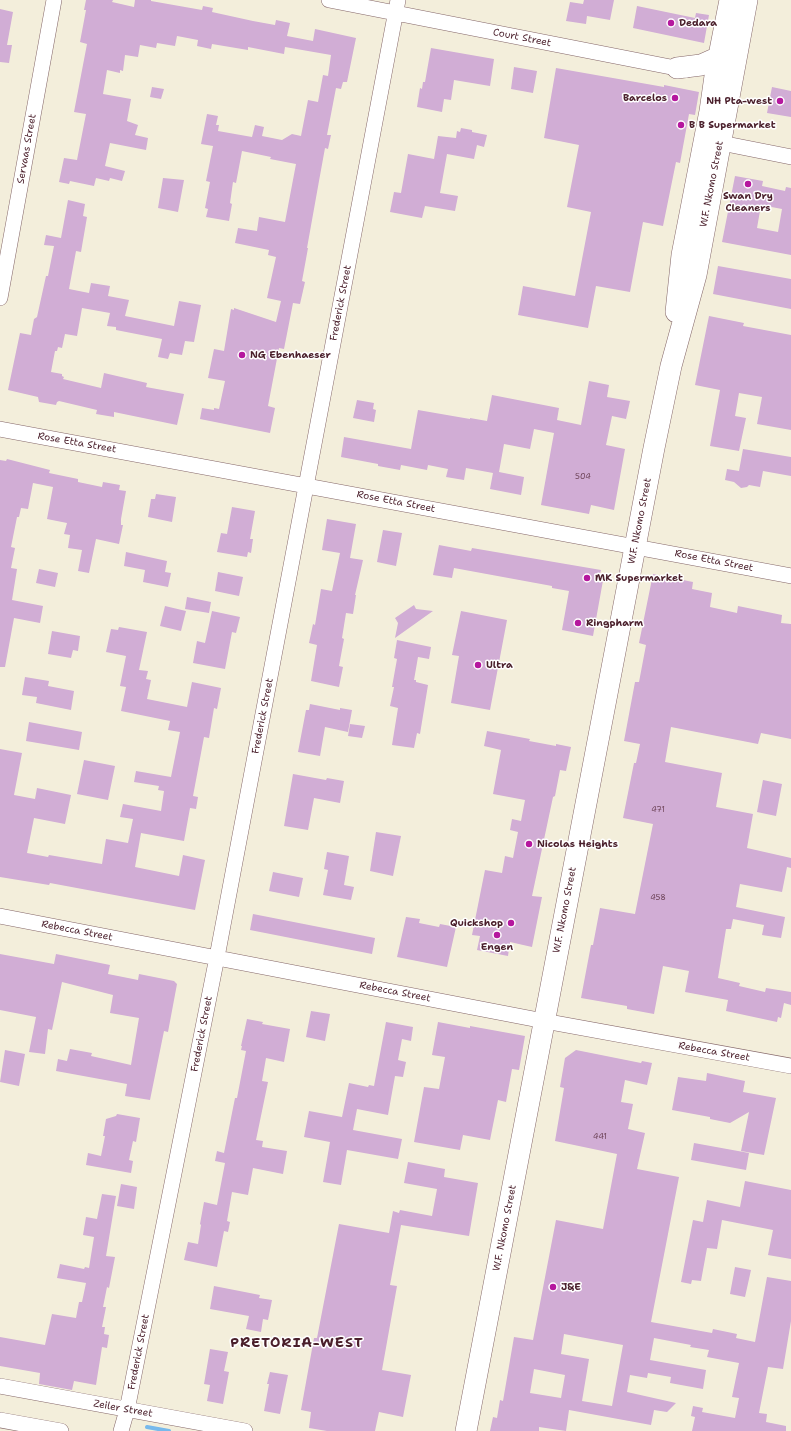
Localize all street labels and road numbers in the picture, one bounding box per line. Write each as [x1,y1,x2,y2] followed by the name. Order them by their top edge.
[492,26,552,50] street label: Court Street
[15,113,39,185] street label: Servaas Street
[698,140,726,228] street label: W.F. Nkomo Street
[328,264,354,342] street label: Frederick Street
[37,430,117,456] street label: Rose Etta Street
[626,477,654,565] street label: W.F. Nkomo Street
[356,489,436,515] street label: Rose Etta Street
[674,548,754,574] street label: Rose Etta Street
[250,677,276,755] street label: Frederick Street
[551,866,579,954] street label: W.F. Nkomo Street
[40,918,114,944] street label: Rebecca Street
[358,979,432,1005] street label: Rebecca Street
[189,995,215,1073] street label: Frederick Street
[677,1040,751,1064] street label: Rebecca Street
[491,1184,519,1272] street label: W.F. Nkomo Street
[126,1313,152,1391] street label: Frederick Street
[92,1398,154,1420] street label: Zeiler Street

